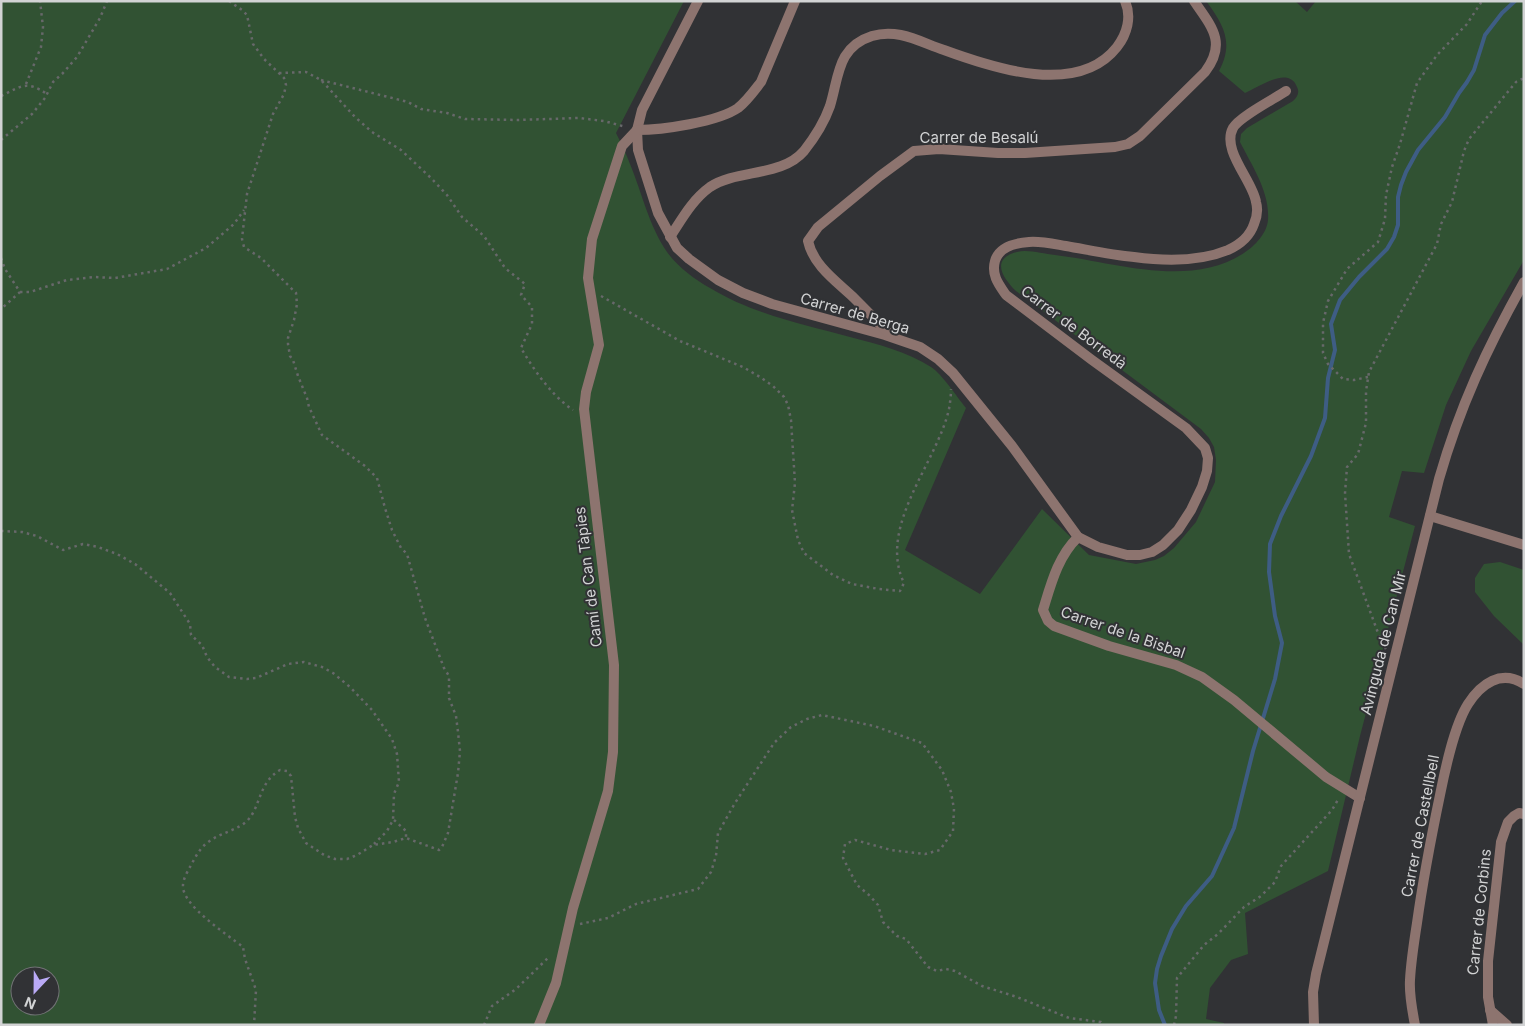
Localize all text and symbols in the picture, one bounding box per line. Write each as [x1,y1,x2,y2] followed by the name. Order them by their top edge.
[920,128,1038,147] street label: Carrer de Besalú
[1017,281,1131,373] street label: Carrer de Borredà
[798,288,912,338] street label: Carrer de Berga
[570,506,606,648] street label: Camí de Can Tàpies
[1356,569,1410,717] street label: Avinguda de Can Mir
[1058,602,1188,662] street label: Carrer de la Bisbal
[1397,753,1443,899] street label: Carrer de Castellbell
[1463,848,1495,976] street label: Carrer de Corbins
[10,966,60,1016] north arrow
[22,994,38,1013] text: N

